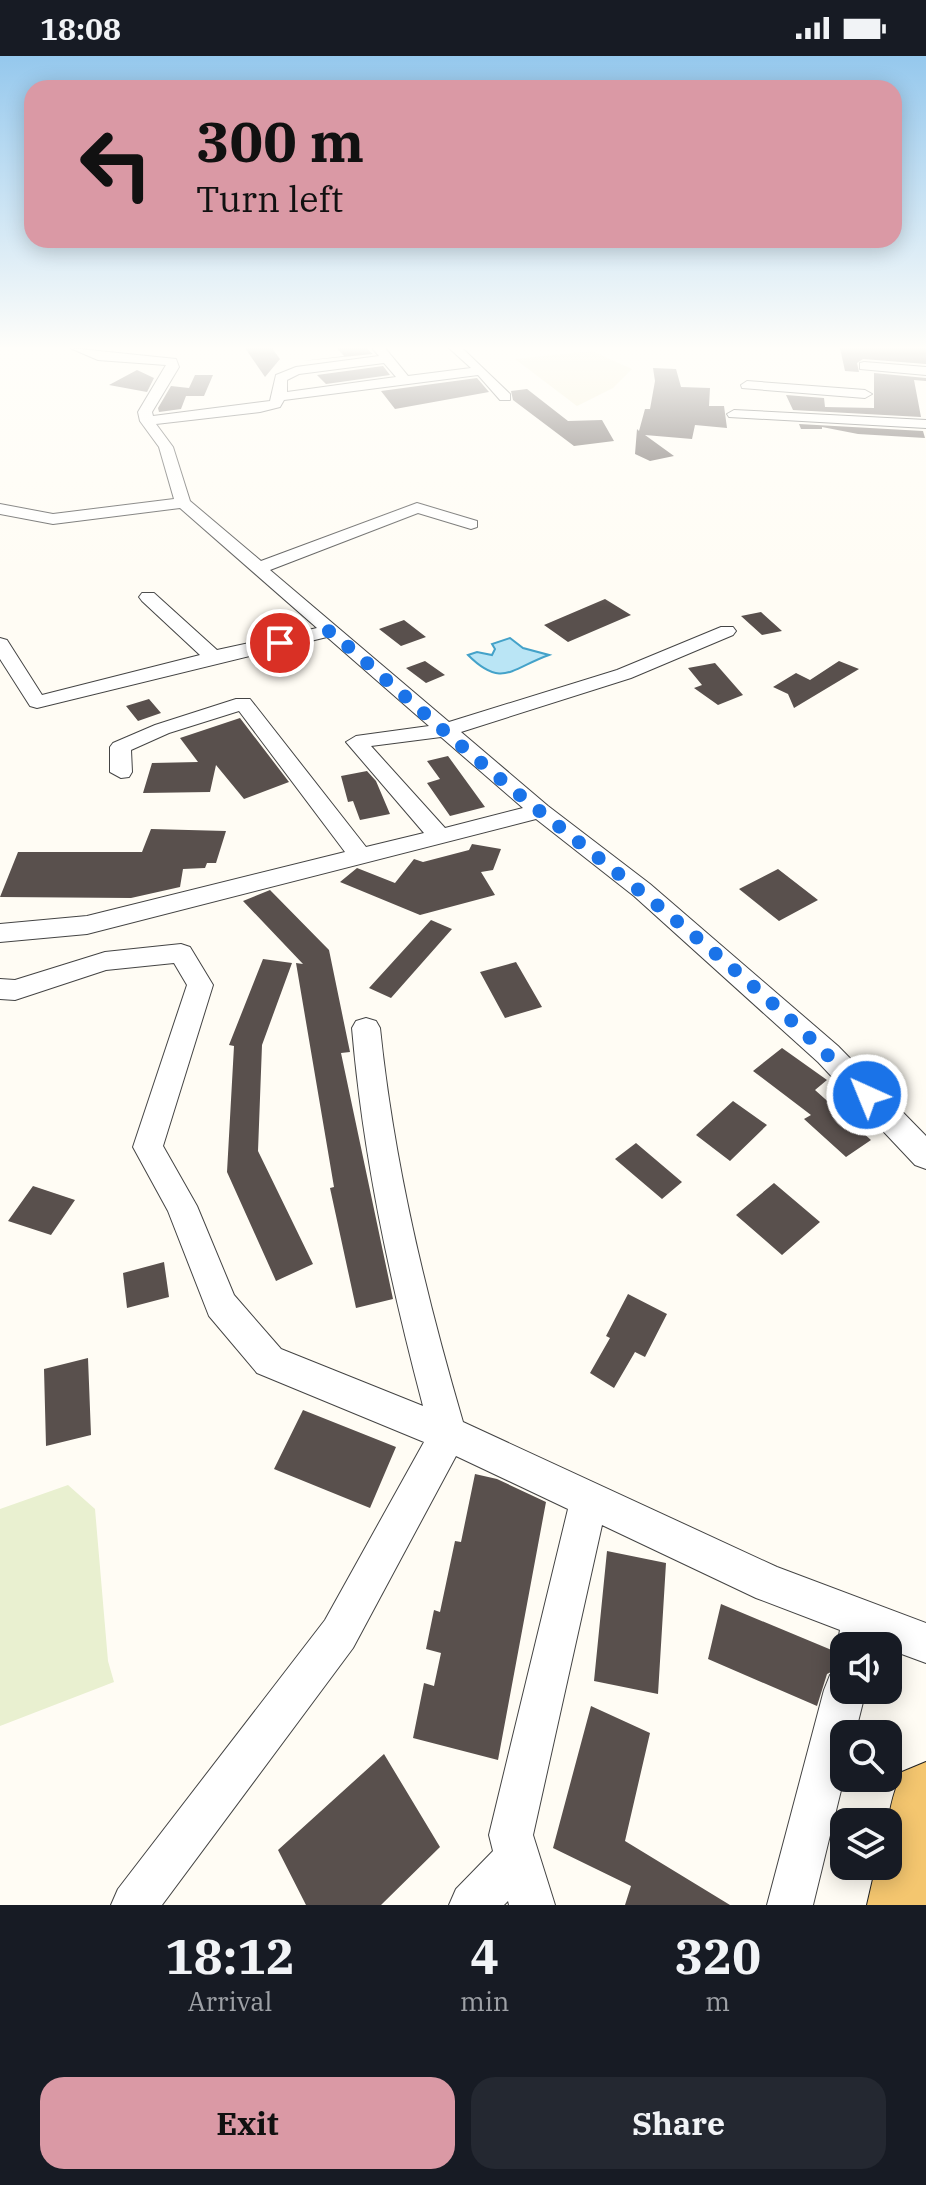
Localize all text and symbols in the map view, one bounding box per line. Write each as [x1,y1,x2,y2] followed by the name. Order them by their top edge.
[40,9,121,48] text: 18:08
[196,105,364,177] text: 300 m
[64,112,168,216] icon: left
[196,175,343,222] text: Turn left
[246,609,314,677] pin
[258,621,302,665] icon: arrive
[825,1053,909,1137] position arrow
[830,1632,902,1880] map controls
[830,1632,902,1704] button: sound
[830,1720,902,1792] button: search
[830,1808,902,1880] button: layers
[165,1925,295,1987] text: 18:12
[470,1925,499,1987] text: 4
[675,1925,761,1987] text: 320
[188,1984,272,2018] text: Arrival
[460,1984,509,2018] text: min
[705,1984,730,2018] text: m
[40,2077,455,2169] button: Exit
[471,2077,886,2169] button: Share

